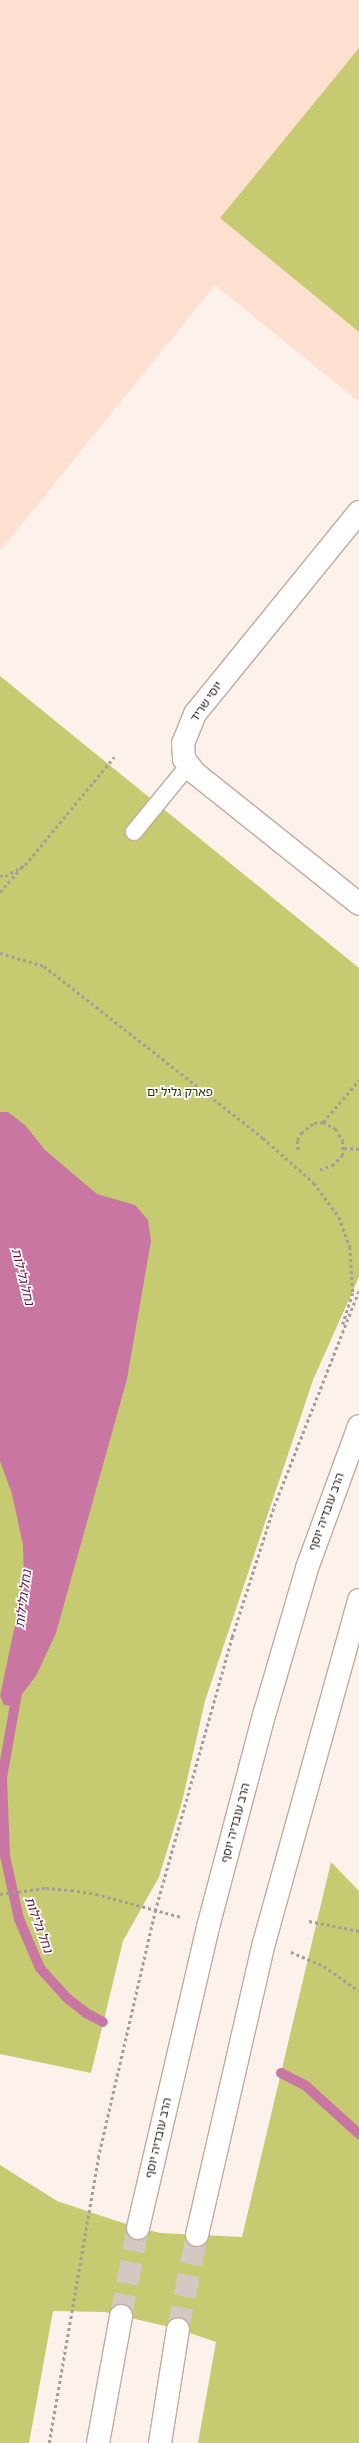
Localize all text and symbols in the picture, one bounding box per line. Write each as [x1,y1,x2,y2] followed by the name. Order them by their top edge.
[188,679,226,725] street label: יוסי שריד
[147,1086,213,1100] park label: פארק גליל ים
[7,1247,37,1307] water label: נחל גלילות
[306,1471,348,1553] street label: הרב עובדיה יוסף
[13,1569,35,1629] water label: נחל גלילות
[218,1781,254,1865] street label: הרב עובדיה יוסף
[21,1895,55,1955] water label: נחל גלילות
[143,2096,175,2180] street label: הרב עובדיה יוסף

